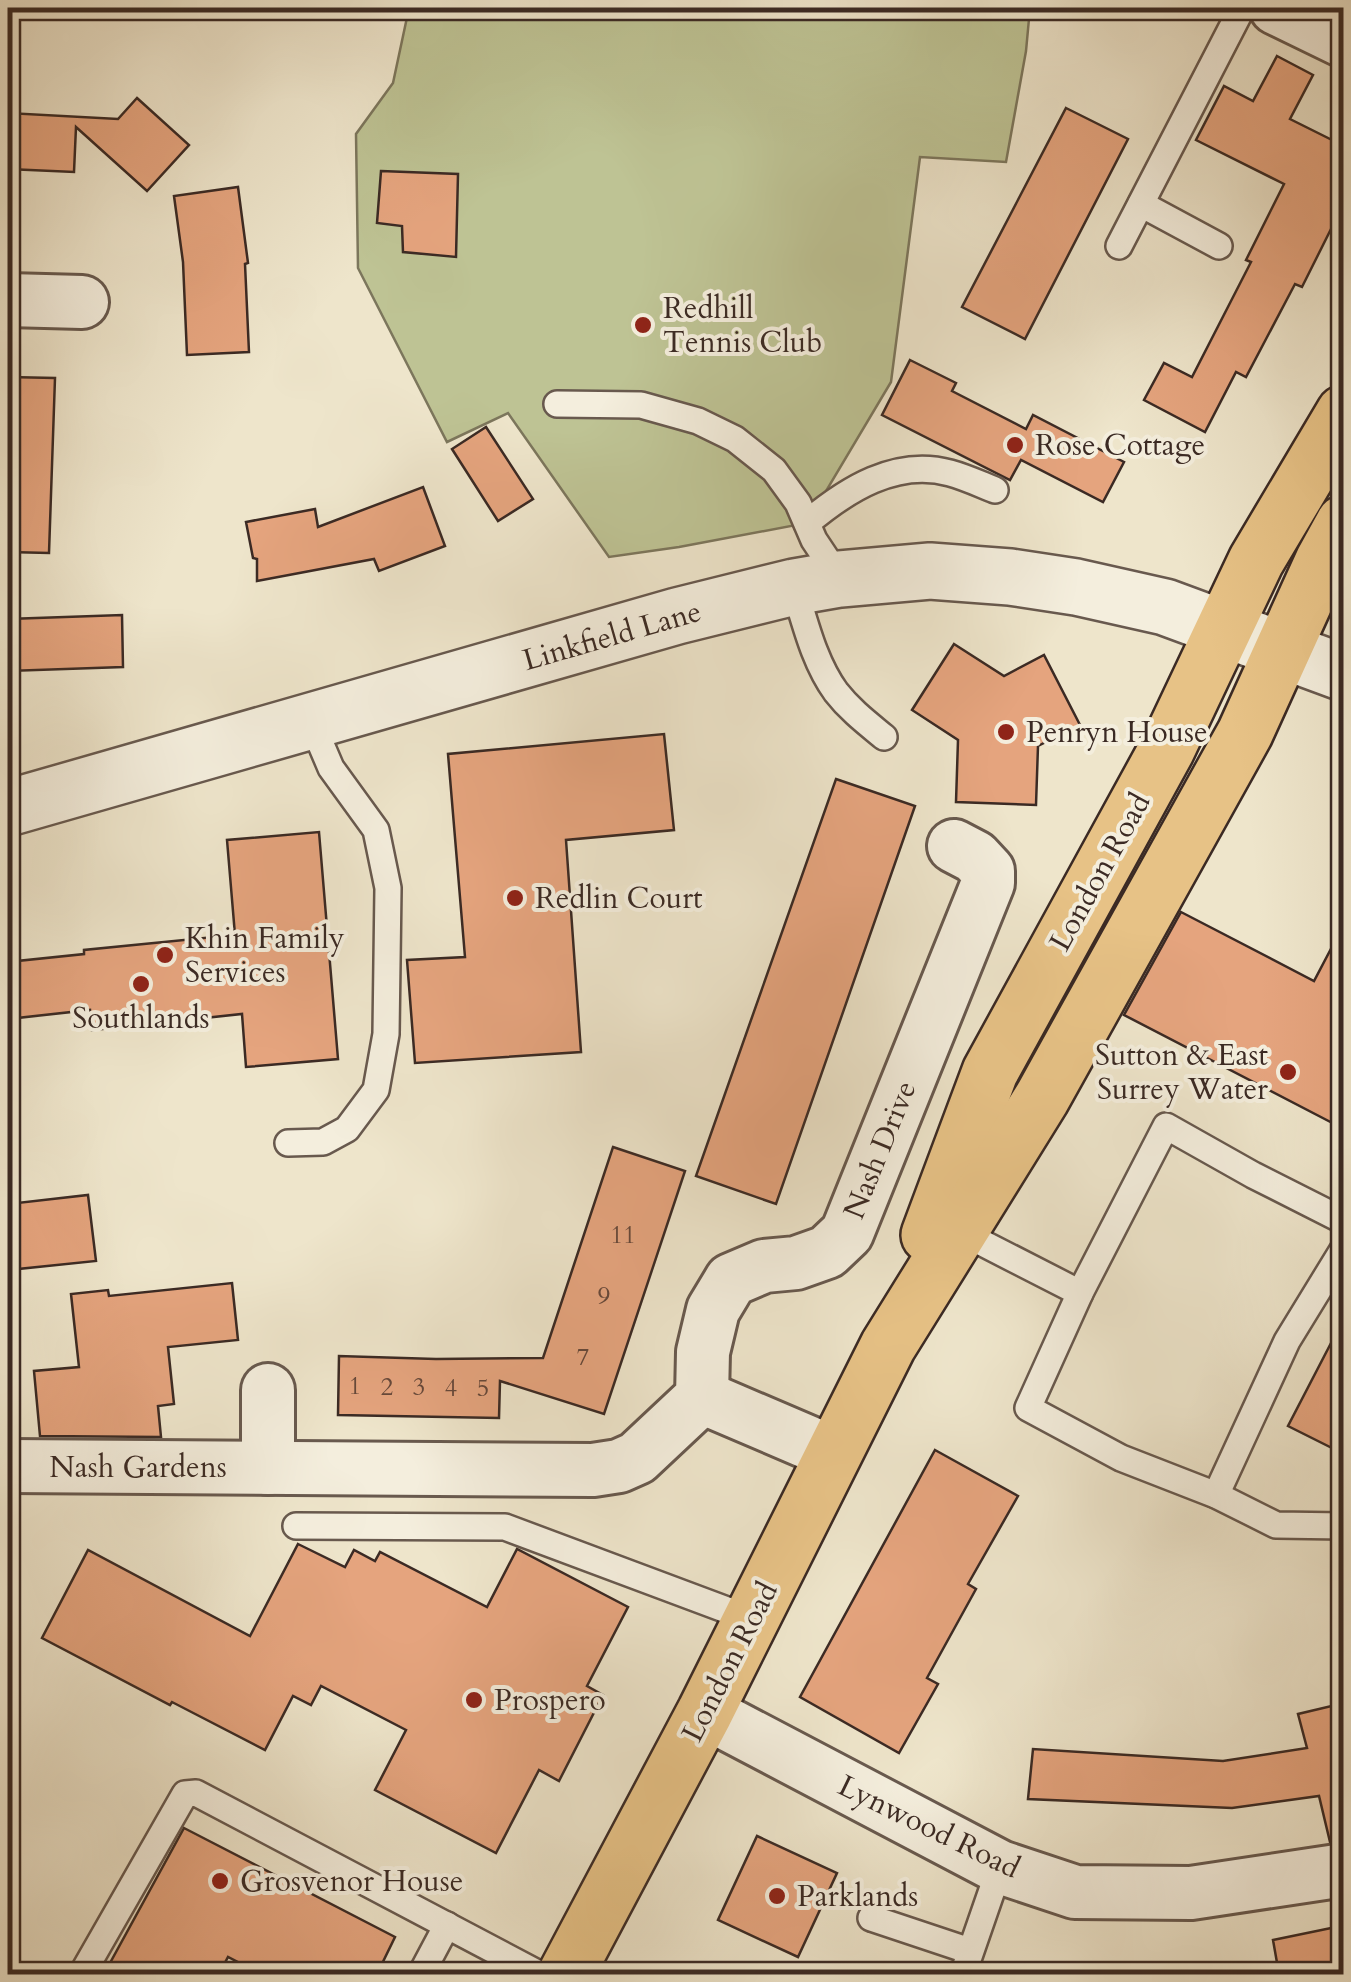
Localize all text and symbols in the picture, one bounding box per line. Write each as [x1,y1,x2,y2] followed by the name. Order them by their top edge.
[663,288,822,363] place label: Redhill Tennis Club
[632,314,654,336] marker: Redhill Tennis Club
[1035,425,1205,466] place label: Rose Cottage
[1004,434,1026,456] marker: Rose Cottage
[518,591,706,681] street label: Linkfield Lane
[1026,712,1208,753] place label: Penryn House
[995,721,1017,743] marker: Penryn House
[1040,786,1160,958] street label: London Road
[535,878,703,919] place label: Redlin Court
[504,887,526,909] marker: Redlin Court
[185,918,345,993] place label: Khin Family Services
[154,944,176,966] marker: Khin Family Services
[130,973,152,995] marker: Southlands
[72,998,210,1039] place label: Southlands
[1095,1035,1269,1110] place label: Sutton & East Surrey Water
[1277,1061,1299,1083] marker: Sutton & East Surrey Water
[834,1075,926,1225] street label: Nash Drive
[610,1218,636,1252] house number: 11
[598,1279,610,1313] house number: 9
[577,1340,589,1374] house number: 7
[349,1369,361,1403] house number: 1
[381,1370,393,1404] house number: 2
[413,1370,425,1404] house number: 3
[445,1371,458,1405] house number: 4
[477,1371,489,1405] house number: 5
[49,1447,227,1488] street label: Nash Gardens
[672,1575,788,1749] street label: London Road
[494,1680,606,1721] place label: Prospero
[463,1689,485,1711] marker: Prospero
[831,1765,1027,1889] street label: Lynwood Road
[240,1861,463,1902] place label: Grosvenor House
[209,1870,231,1892] marker: Grosvenor House
[797,1876,918,1917] place label: Parklands
[766,1885,788,1907] marker: Parklands

